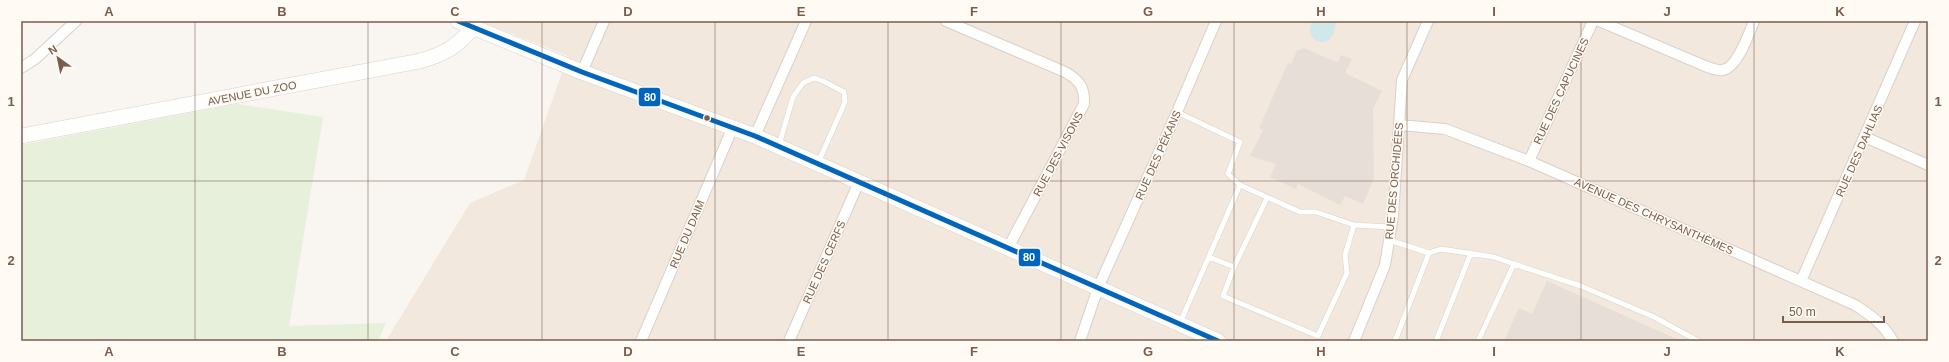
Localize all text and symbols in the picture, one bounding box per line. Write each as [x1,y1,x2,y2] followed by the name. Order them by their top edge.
[104,4,114,19] text: A
[277,4,287,19] text: B
[450,4,460,19] text: C
[623,4,633,19] text: D
[797,4,806,19] text: E
[970,4,978,19] text: F
[1143,4,1153,19] text: G
[1316,4,1326,19] text: H
[1492,4,1496,19] text: I
[1663,4,1671,19] text: J
[1835,4,1845,19] text: K
[1531,36,1591,146] street label: RUE DES CAPUCINES
[38,38,78,78] north arrow
[46,42,59,57] text: N
[207,78,298,108] street label: AVENUE DU ZOO
[638,87,661,107] line badge: 80
[644,91,656,103] text: 80
[7,94,15,109] text: 1
[1934,94,1942,109] text: 1
[1833,103,1885,199] street label: RUE DES DAHLIAS
[1133,108,1183,202] street label: RUE DES PÉKANS
[1031,110,1085,198] street label: RUE DES VISONS
[702,113,712,123] unlabelled marker
[1383,122,1405,240] street label: RUE DES ORCHIDÉES
[1573,175,1735,257] street label: AVENUE DES CHRYSANTHÈMES
[667,198,707,270] street label: RUE DU DAIM
[800,219,848,305] street label: RUE DES CERFS
[1018,248,1041,267] line badge: 80
[1023,251,1035,263] text: 80
[7,253,15,268] text: 2
[1934,253,1942,268] text: 2
[1783,298,1884,324] scale bar
[1789,305,1816,319] text: 50 m
[104,344,114,359] text: A
[277,344,287,359] text: B
[450,344,460,359] text: C
[623,344,633,359] text: D
[797,344,806,359] text: E
[970,344,978,359] text: F
[1143,344,1153,359] text: G
[1316,344,1326,359] text: H
[1492,344,1496,359] text: I
[1663,344,1671,359] text: J
[1835,344,1845,359] text: K

